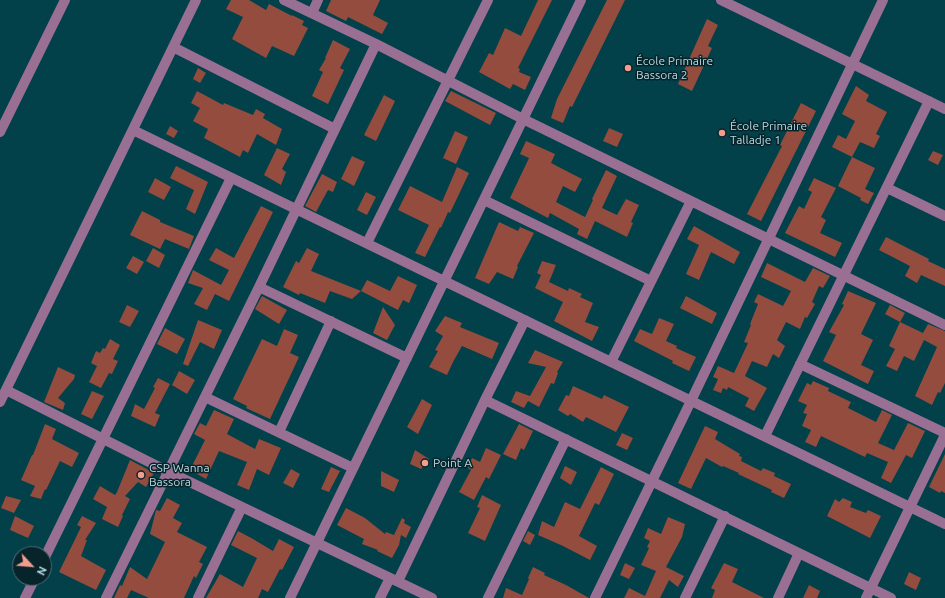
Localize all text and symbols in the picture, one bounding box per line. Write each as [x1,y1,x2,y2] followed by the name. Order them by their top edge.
[636,54,713,82] place label: École Primaire Bassora 2
[623,63,633,73] marker: École Primaire Bassora 2
[730,119,807,147] place label: École Primaire Talladje 1
[717,128,727,138] marker: École Primaire Talladje 1
[433,456,472,470] place label: Point A
[420,458,430,468] marker: Point A
[149,461,210,489] place label: CSP Wanna Bassora
[136,470,146,480] marker: CSP Wanna Bassora
[12,546,52,586] north arrow
[35,564,49,577] text: N

